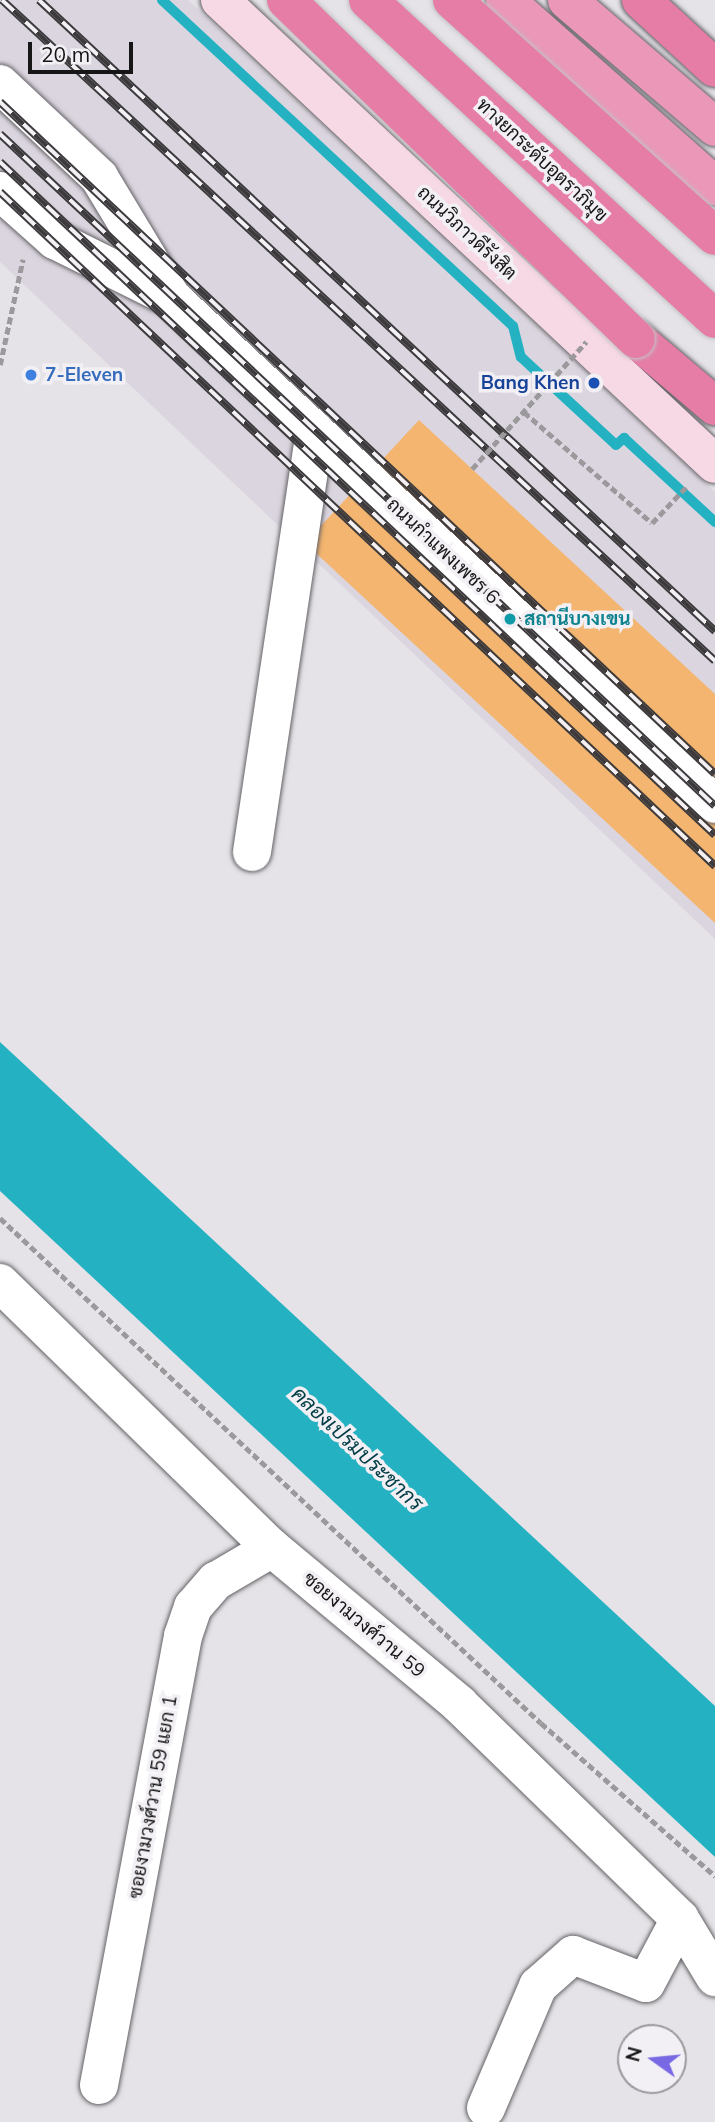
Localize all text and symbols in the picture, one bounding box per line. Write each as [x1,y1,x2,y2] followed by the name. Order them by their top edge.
[32,28,136,72] scale bar
[41,41,90,67] text: 20 m
[472,93,612,227] street label: ทางยกระดับอุตราภิมุข
[413,181,521,285] street label: ถนนวิภาวดีรังสิต
[45,364,123,386] place label: 7-Eleven
[23,367,39,383] marker: 7-Eleven
[481,372,580,394] place label: Bang Khen
[586,375,602,391] marker: Bang Khen
[382,493,504,609] street label: ถนนกำแพงเพชร 6
[524,608,631,630] place label: สถานีบางเขน
[502,611,518,627] marker: สถานีบางเขน
[287,1381,429,1515] water label: คลองเปรมประชากร
[299,1567,429,1683] street label: ซอยงามวงศ์วาน 59
[124,1694,182,1900] street label: ซอยงามวงศ์วาน 59 แยก 1
[617,2024,687,2094] north arrow
[620,2044,647,2064] text: N

